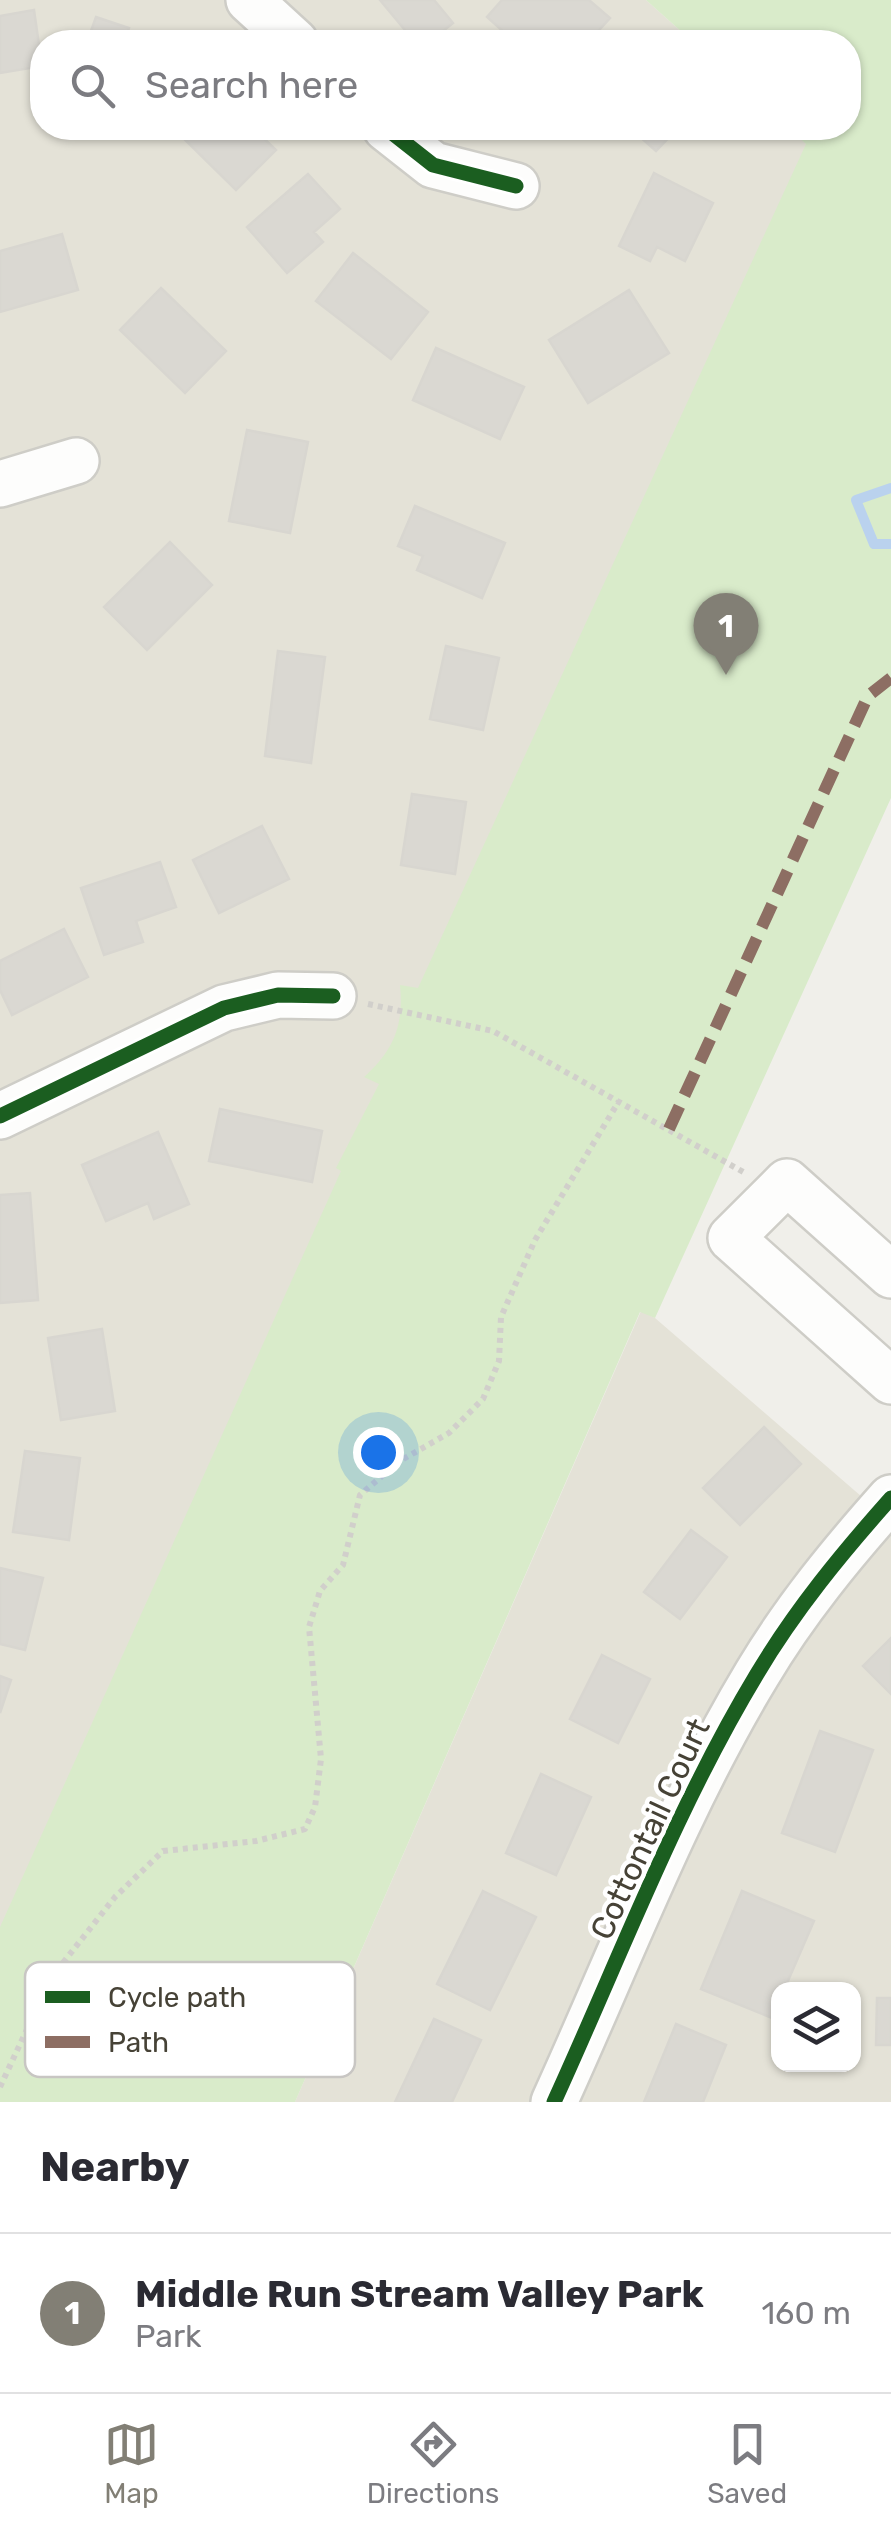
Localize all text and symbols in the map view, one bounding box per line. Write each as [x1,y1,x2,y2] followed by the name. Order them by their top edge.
[30,30,861,140] search box
[65,58,120,113] icon: search
[145,62,358,108] text: Search here
[694,592,758,675] pin: 1
[353,1427,404,1478] your location
[582,1713,718,1945] street label: Cottontail Court
[25,1962,355,2077] legend
[108,1981,246,2014] text: Cycle path
[771,1982,861,2072] map controls
[771,1982,861,2072] button: layers
[108,2026,169,2059] text: Path
[40,2142,190,2192] text: Nearby
[135,2271,704,2317] text: Middle Run Stream Valley Park
[65,2294,80,2332] text: 1
[761,2294,851,2332] text: 160 m
[135,2317,202,2355] text: Park
[104,2417,159,2510] tab: Map
[367,2417,499,2510] tab: Directions
[707,2417,787,2510] tab: Saved

